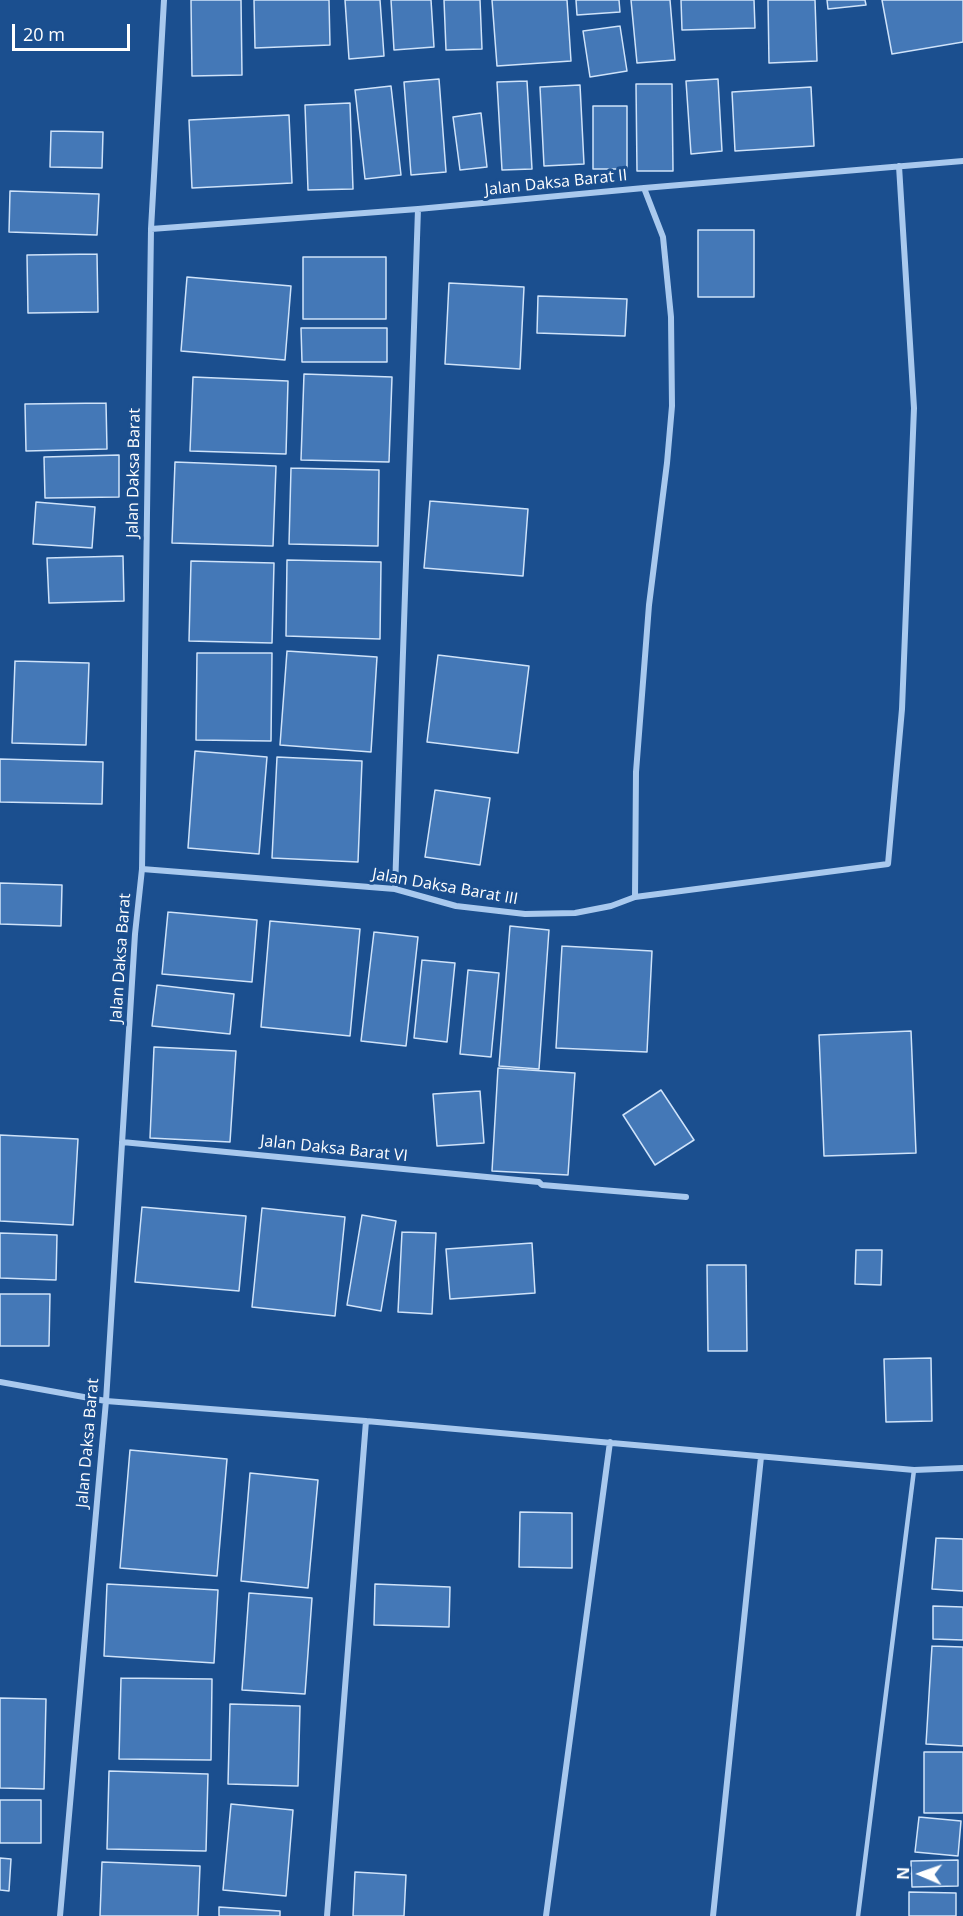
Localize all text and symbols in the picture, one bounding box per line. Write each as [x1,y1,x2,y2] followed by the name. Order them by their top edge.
[15,12,134,50] scale bar
[23,22,65,46] text: 20 m
[484,166,628,200] street label: Jalan Daksa Barat II
[123,408,145,538] street label: Jalan Daksa Barat
[371,865,519,909] street label: Jalan Daksa Barat III
[107,892,135,1024] street label: Jalan Daksa Barat
[259,1132,409,1166] street label: Jalan Daksa Barat VI
[73,1377,103,1509] street label: Jalan Daksa Barat
[891,1844,951,1904] north arrow
[892,1866,914,1880] text: N

